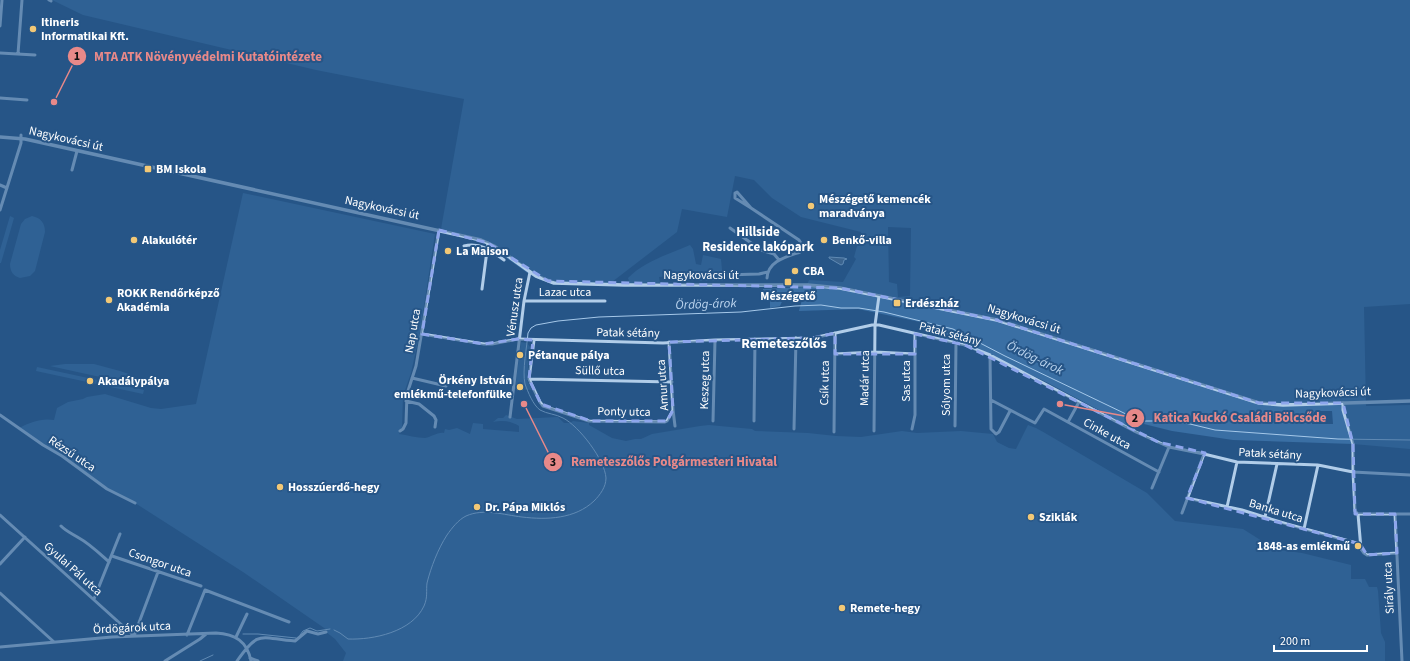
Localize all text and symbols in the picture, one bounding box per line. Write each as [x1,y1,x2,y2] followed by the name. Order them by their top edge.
[41,14,129,45] place label: Itineris Informatikai Kft.
[28,24,38,34] marker: Itineris Informatikai Kft.
[67,44,330,69] callout: MTA ATK Növényvédelmi Kutatóintézete
[74,48,80,65] text: 1
[94,48,322,66] text: MTA ATK Növényvédelmi Kutatóintézete
[27,122,105,156] street label: Nagykovácsi út
[156,161,206,178] place label: BM Iskola
[143,164,153,174] marker: BM Iskola
[819,191,931,222] place label: Mészégető kemencék maradványa
[343,192,421,224] street label: Nagykovácsi út
[806,201,816,211] marker: Mészégető kemencék maradványa
[702,223,815,256] district label: Hillside Residence lakópark
[141,232,197,249] place label: Alakulótér
[832,232,892,249] place label: Benkő-villa
[129,235,139,245] marker: Alakulótér
[819,235,829,245] marker: Benkő-villa
[456,243,509,260] place label: La Maison
[443,246,453,256] marker: La Maison
[803,263,824,280] place label: CBA
[790,266,800,276] marker: CBA
[663,267,739,284] street label: Nagykovácsi út
[502,276,528,338] street label: Vénusz utca
[783,277,793,287] marker: Mészégető
[539,284,591,301] street label: Lazac utca
[116,285,220,316] place label: ROKK Rendőrképző Akadémia
[760,288,816,305] place label: Mészégető
[675,294,738,314] water label: Ördög-árok
[104,295,114,305] marker: ROKK Rendőrképző Akadémia
[905,295,959,312] place label: Erdészház
[892,298,902,308] marker: Erdészház
[985,300,1063,338] street label: Nagykovácsi út
[401,308,425,354] street label: Nap utca
[917,318,983,350] street label: Patak sétány
[596,324,660,342] street label: Patak sétány
[741,334,827,354] district label: Remeteszőlős
[1004,337,1067,380] water label: Ördög-árok
[528,347,610,364] place label: Pétanque pálya
[515,350,525,360] marker: Pétanque pálya
[696,350,714,410] street label: Keszeg utca
[856,350,874,406] street label: Madár utca
[938,354,955,416] street label: Sólyom utca
[653,359,673,411] street label: Amur utca
[816,360,834,406] street label: Csík utca
[898,360,915,402] street label: Sas utca
[575,362,625,380] street label: Süllő utca
[394,372,512,403] place label: Örkény István emlékmű-telefonfülke
[97,373,169,390] place label: Akadálypálya
[85,376,95,386] marker: Akadálypálya
[515,382,525,392] marker: Örkény István emlékmű-telefonfülke
[1295,383,1371,403] street label: Nagykovácsi út
[597,403,651,421] street label: Ponty utca
[1125,405,1334,430] callout: Katica Kuckó Családi Bölcsőde
[1154,409,1327,427] text: Katica Kuckó Családi Bölcsőde
[1132,410,1138,427] text: 2
[1080,414,1134,454] street label: Cinke utca
[45,432,99,476] street label: Rézsű utca
[1238,444,1302,464] street label: Patak sétány
[543,449,785,474] callout: Remeteszőlős Polgármesteri Hivatal
[571,453,777,471] text: Remeteszőlős Polgármesteri Hivatal
[550,454,556,471] text: 3
[288,479,380,496] place label: Hosszúerdő-hegy
[275,482,285,492] marker: Hosszúerdő-hegy
[1247,495,1305,527] street label: Banka utca
[485,499,565,516] place label: Dr. Pápa Miklós
[472,502,482,512] marker: Dr. Pápa Miklós
[1039,509,1078,526] place label: Sziklák
[1026,512,1036,522] marker: Sziklák
[40,538,106,600] street label: Gyulai Pál utca
[1257,538,1350,555] place label: 1848-as emlékmű
[1353,541,1363,551] marker: 1848-as emlékmű
[126,544,194,582] street label: Csongor utca
[1379,561,1399,615] street label: Sirály utca
[850,600,921,617] place label: Remete-hegy
[837,603,847,613] marker: Remete-hegy
[93,617,171,639] street label: Ördögárok utca
[1274,627,1367,653] scale bar
[1280,633,1310,650] text: 200 m

